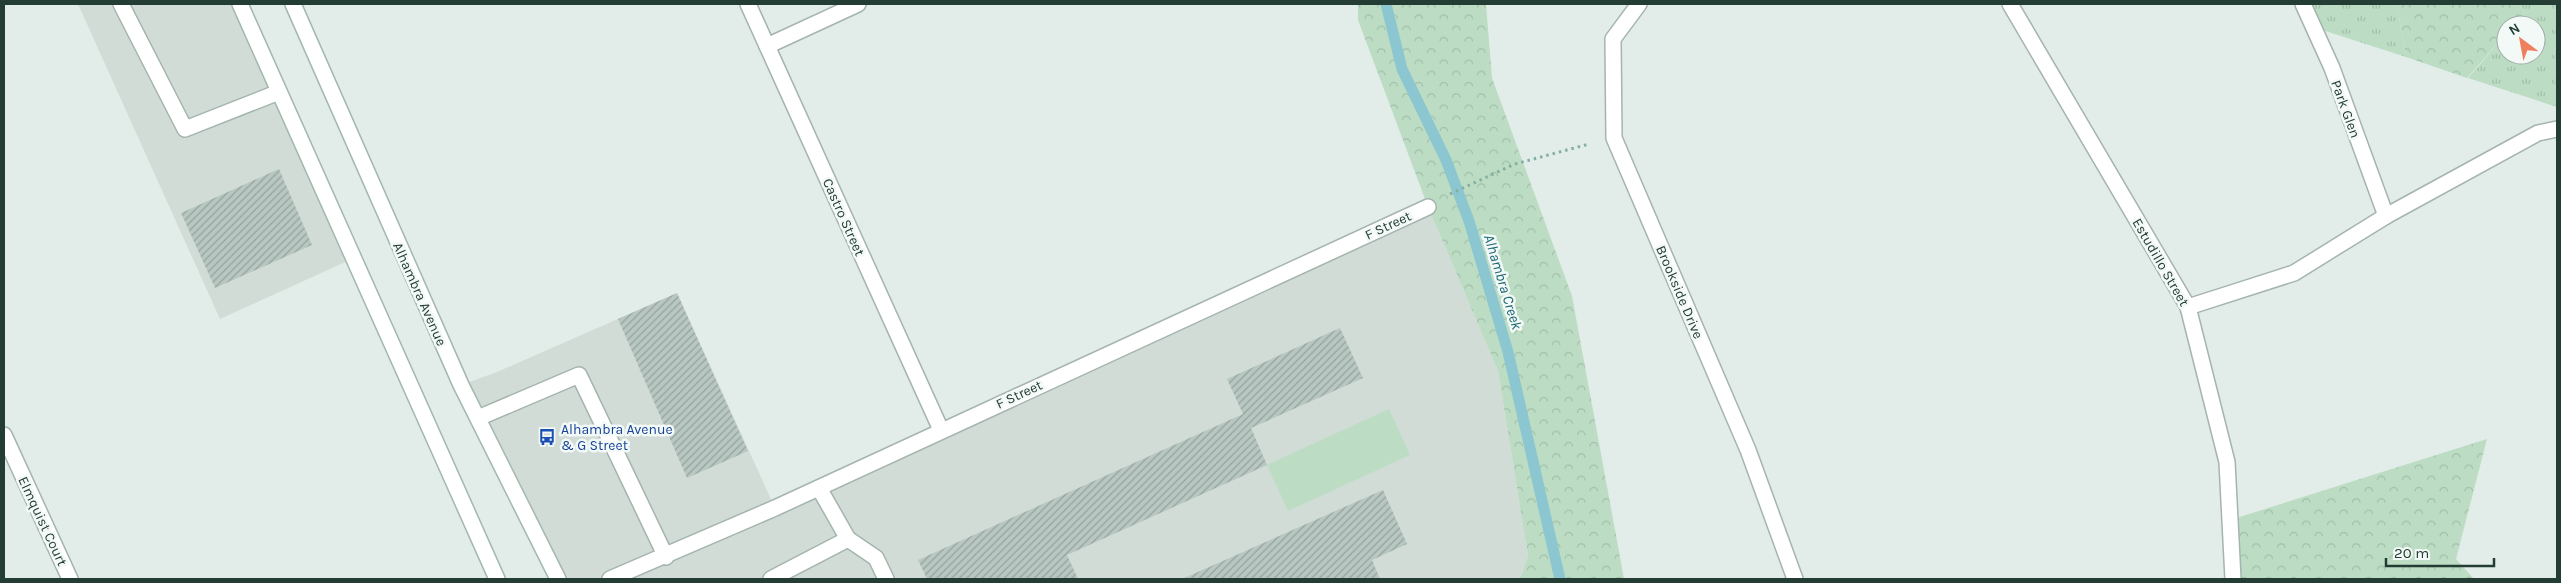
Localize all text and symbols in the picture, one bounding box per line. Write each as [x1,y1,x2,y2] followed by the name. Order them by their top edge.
[2496,15,2546,65] north arrow
[2506,20,2523,39] text: N
[2327,78,2364,140] street label: Park Glen
[819,176,868,259] street label: Castro Street
[1362,207,1414,244] street label: F Street
[2129,215,2193,309] street label: Estudillo Street
[1480,232,1526,332] water label: Alhambra Creek
[389,240,450,349] street label: Alhambra Avenue
[1652,243,1707,342] street label: Brookside Drive
[993,376,1045,413] street label: F Street
[561,421,673,454] place label: Alhambra Avenue & G Street
[537,427,557,447] bus stop icon: Alhambra Avenue & G Street
[14,474,71,569] street label: Elmquist Court
[2386,536,2494,568] scale bar
[2394,544,2429,562] text: 20 m

